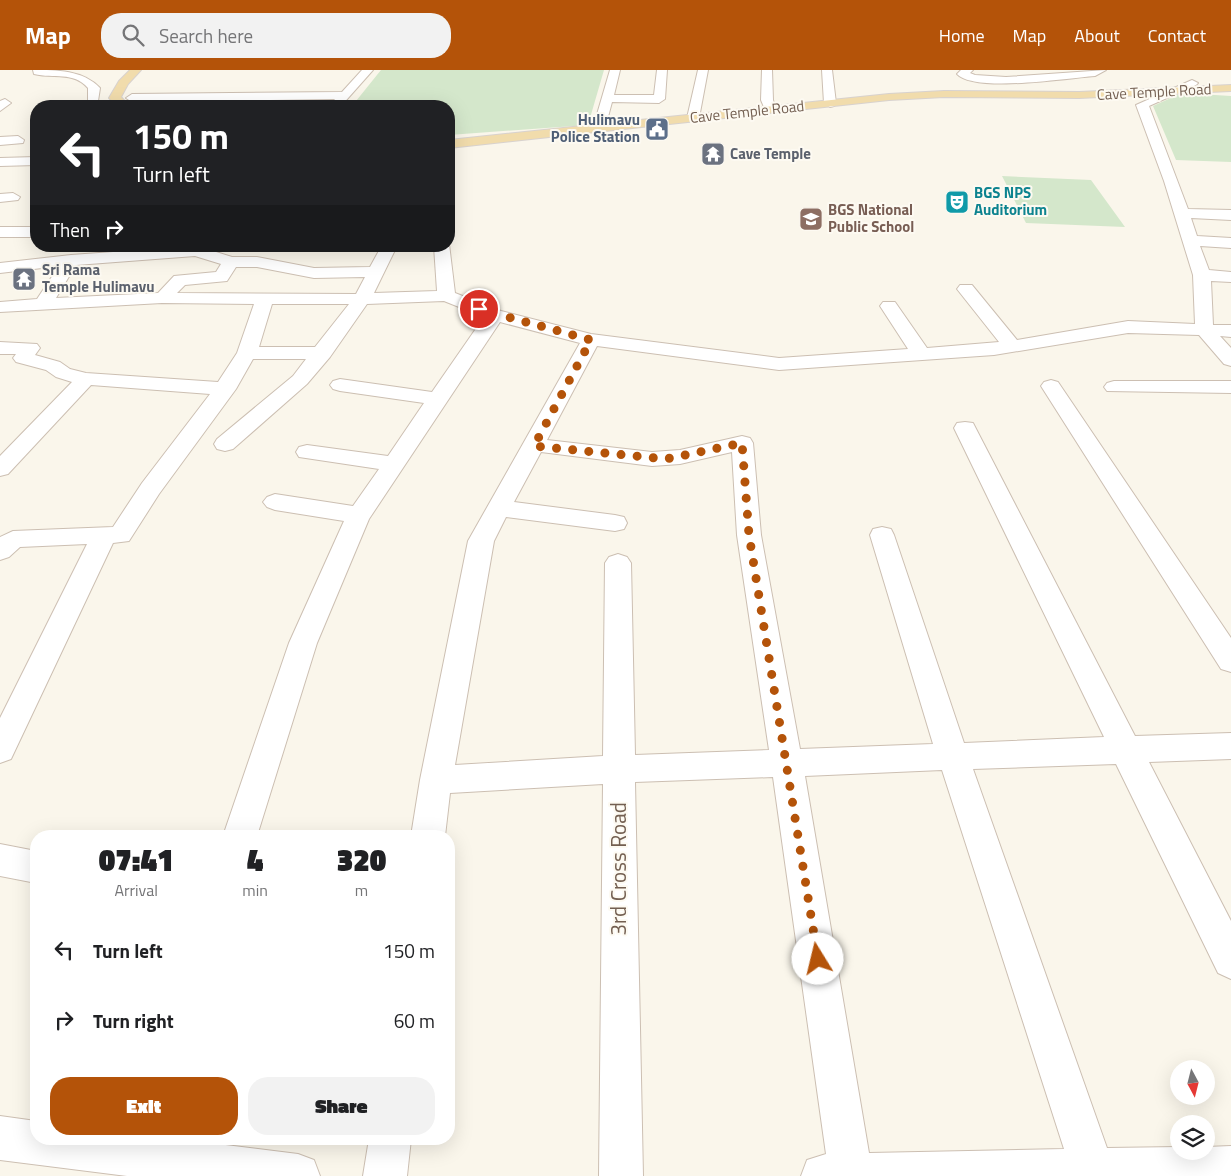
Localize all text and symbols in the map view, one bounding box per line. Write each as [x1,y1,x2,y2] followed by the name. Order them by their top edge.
[101,13,451,58] search box
[25,17,71,53] text: Map
[119,21,147,49] icon: search
[159,21,253,50] text: Search here
[939,22,985,49] text: Home
[1013,22,1046,49] text: Map
[1074,22,1120,49] text: About
[1148,22,1206,49] text: Contact
[1096,77,1212,106] street label: Cave Temple Road
[689,94,805,129] street label: Cave Temple Road
[551,108,640,148] place label: Hulimavu Police Station
[133,109,229,163] text: 150 m
[644,116,670,142] public building icon: Hulimavu Police Station
[50,120,115,185] icon: left
[700,141,726,167] temple icon: Cave Temple
[730,142,811,165] place label: Cave Temple
[133,157,210,191] text: Turn left
[974,181,1047,221] place label: BGS NPS Auditorium
[944,189,970,215] theatre icon: BGS NPS Auditorium
[828,198,914,238] place label: BGS National Public School
[798,206,824,232] school or university icon: BGS National Public School
[50,215,90,244] text: Then
[100,215,128,243] icon: right
[42,258,155,298] place label: Sri Rama Temple Hulimavu
[11,266,37,292] temple icon: Sri Rama Temple Hulimavu
[458,288,500,330] pin
[465,295,493,323] icon: arrive
[602,802,634,936] street label: 3rd Cross Road
[99,837,173,883] text: 07:41
[247,837,263,883] text: 4
[337,837,386,883] text: 320
[114,878,158,902] text: Arrival
[242,878,268,902] text: min
[355,878,368,902] text: m
[791,932,843,984] position arrow
[50,936,78,964] icon: left
[93,936,163,965] text: Turn left
[383,936,435,965] text: 150 m
[50,1006,78,1034] icon: right
[93,1006,174,1035] text: Turn right
[394,1006,435,1035] text: 60 m
[1170,1060,1215,1105] north arrow
[1170,1060,1215,1160] map controls
[50,1077,238,1135] button: Exit
[248,1077,435,1135] button: Share
[1170,1115,1215,1160] button: layers

